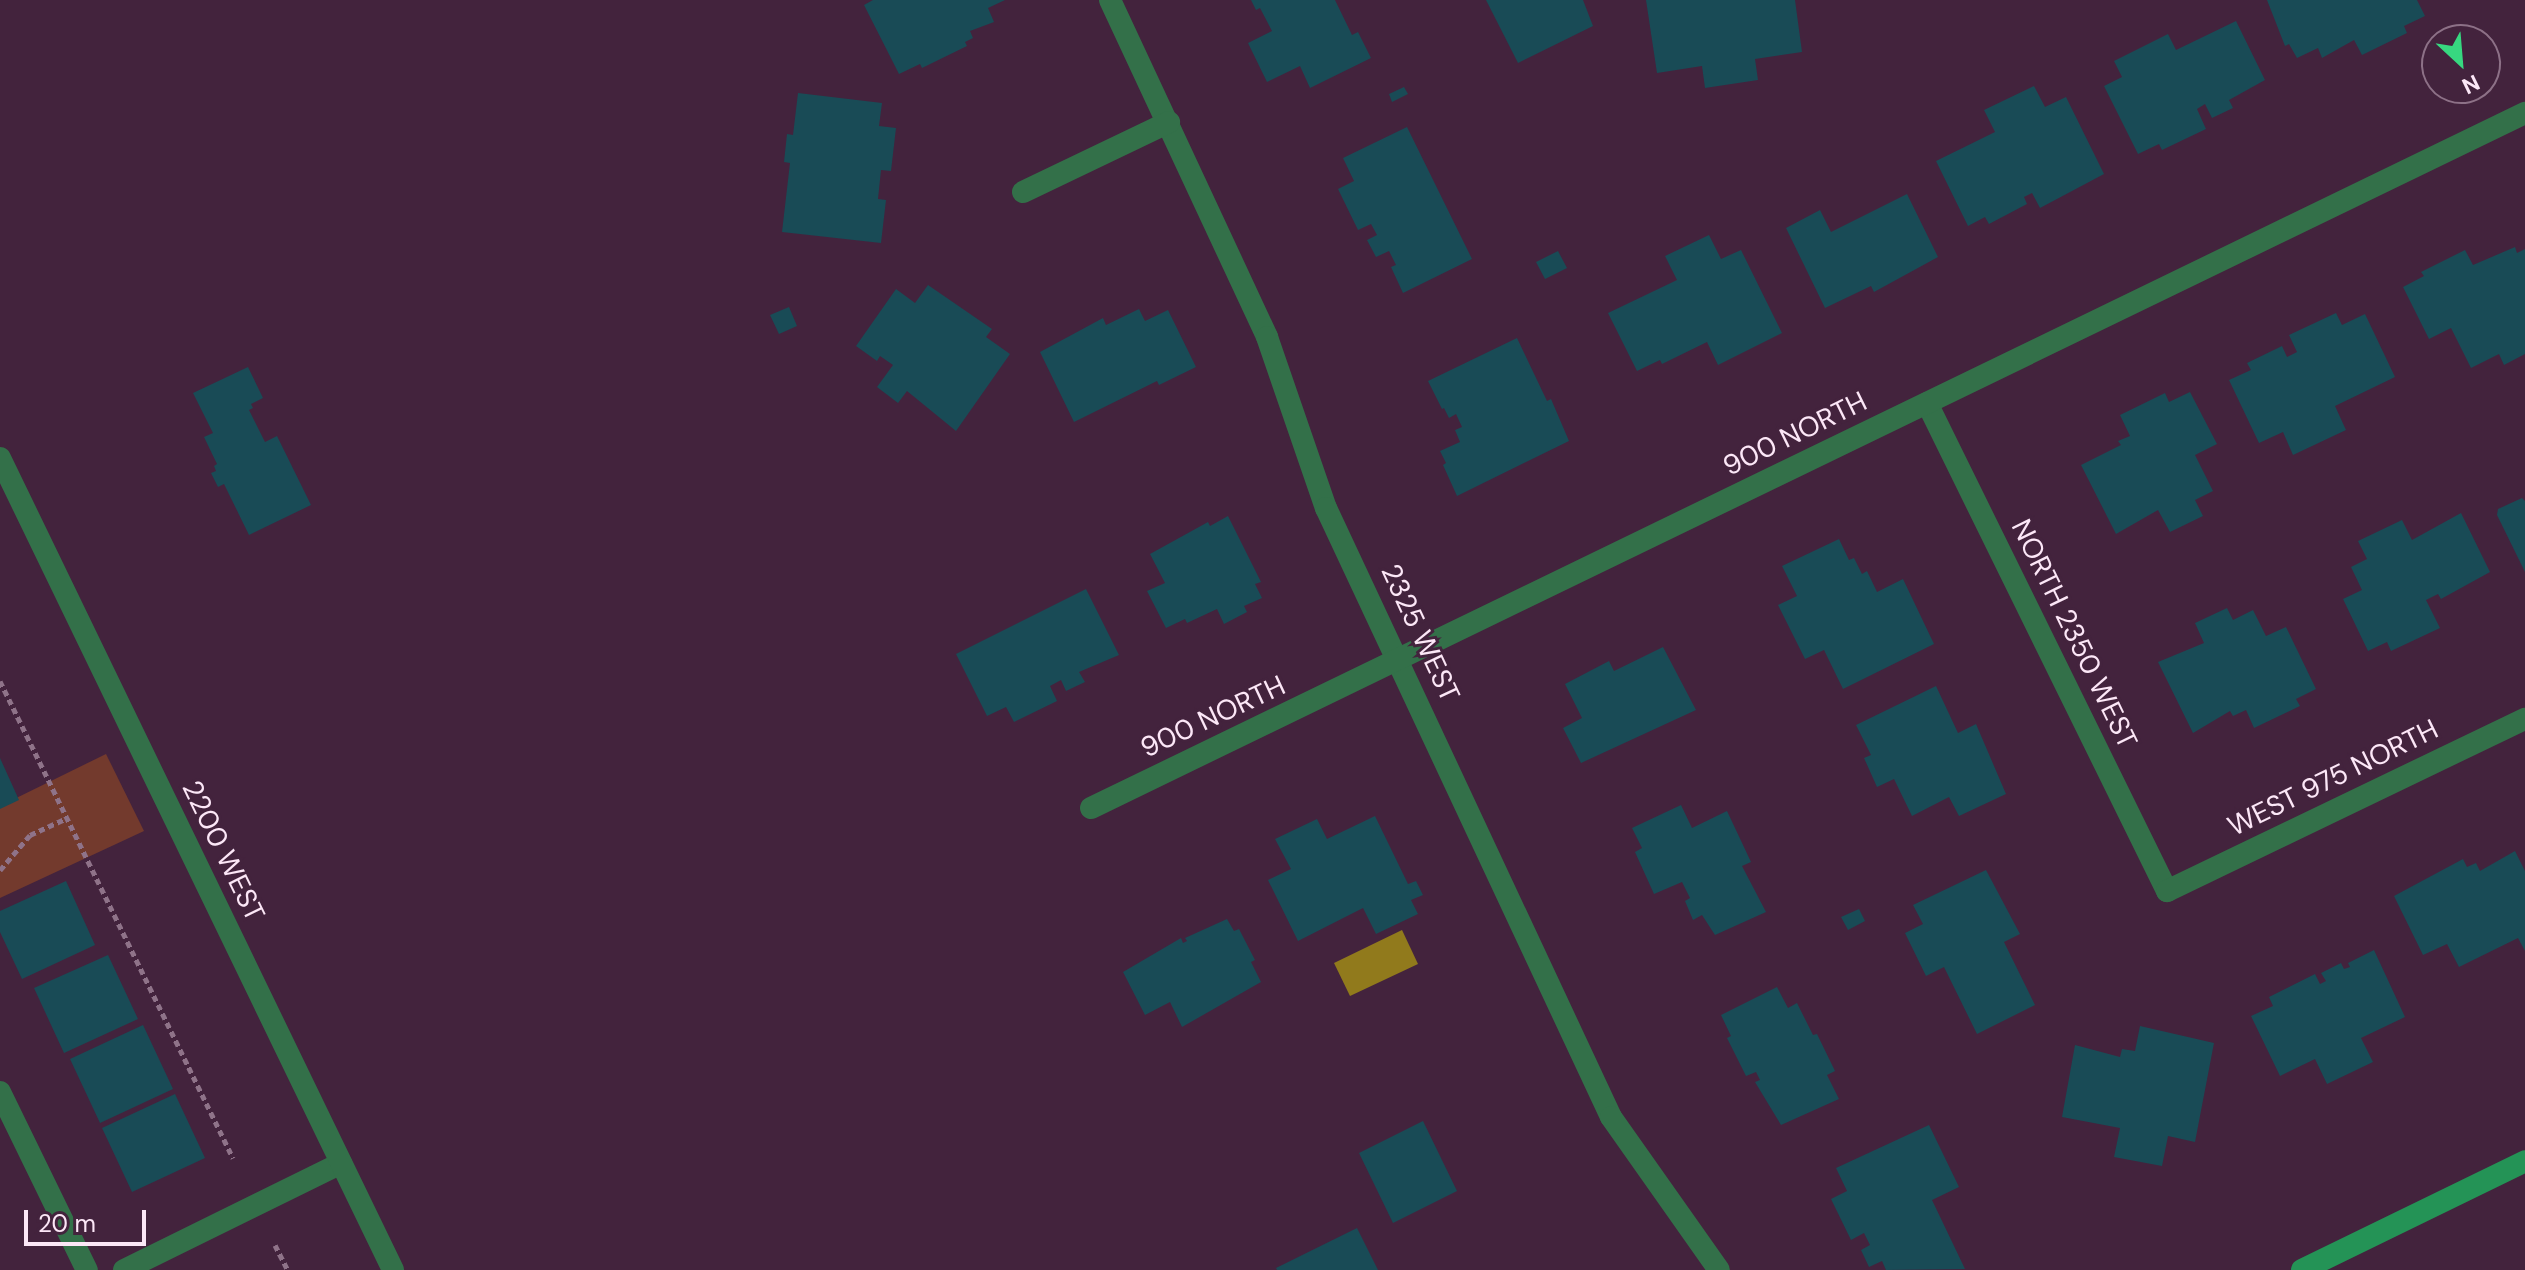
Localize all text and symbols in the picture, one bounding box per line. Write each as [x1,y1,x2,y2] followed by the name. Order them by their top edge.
[2421,24,2501,104] north arrow
[2457,68,2484,101] text: N
[1718,385,1872,483] street label: 900 NORTH
[2004,514,2144,754] street label: NORTH 2350 WEST
[1374,559,1466,707] street label: 2325 WEST
[1135,669,1291,765] street label: 900 NORTH
[2222,713,2444,843] street label: WEST 975 NORTH
[175,775,271,927] street label: 2200 WEST
[28,1194,150,1244] scale bar
[38,1208,96,1239] text: 20 m

